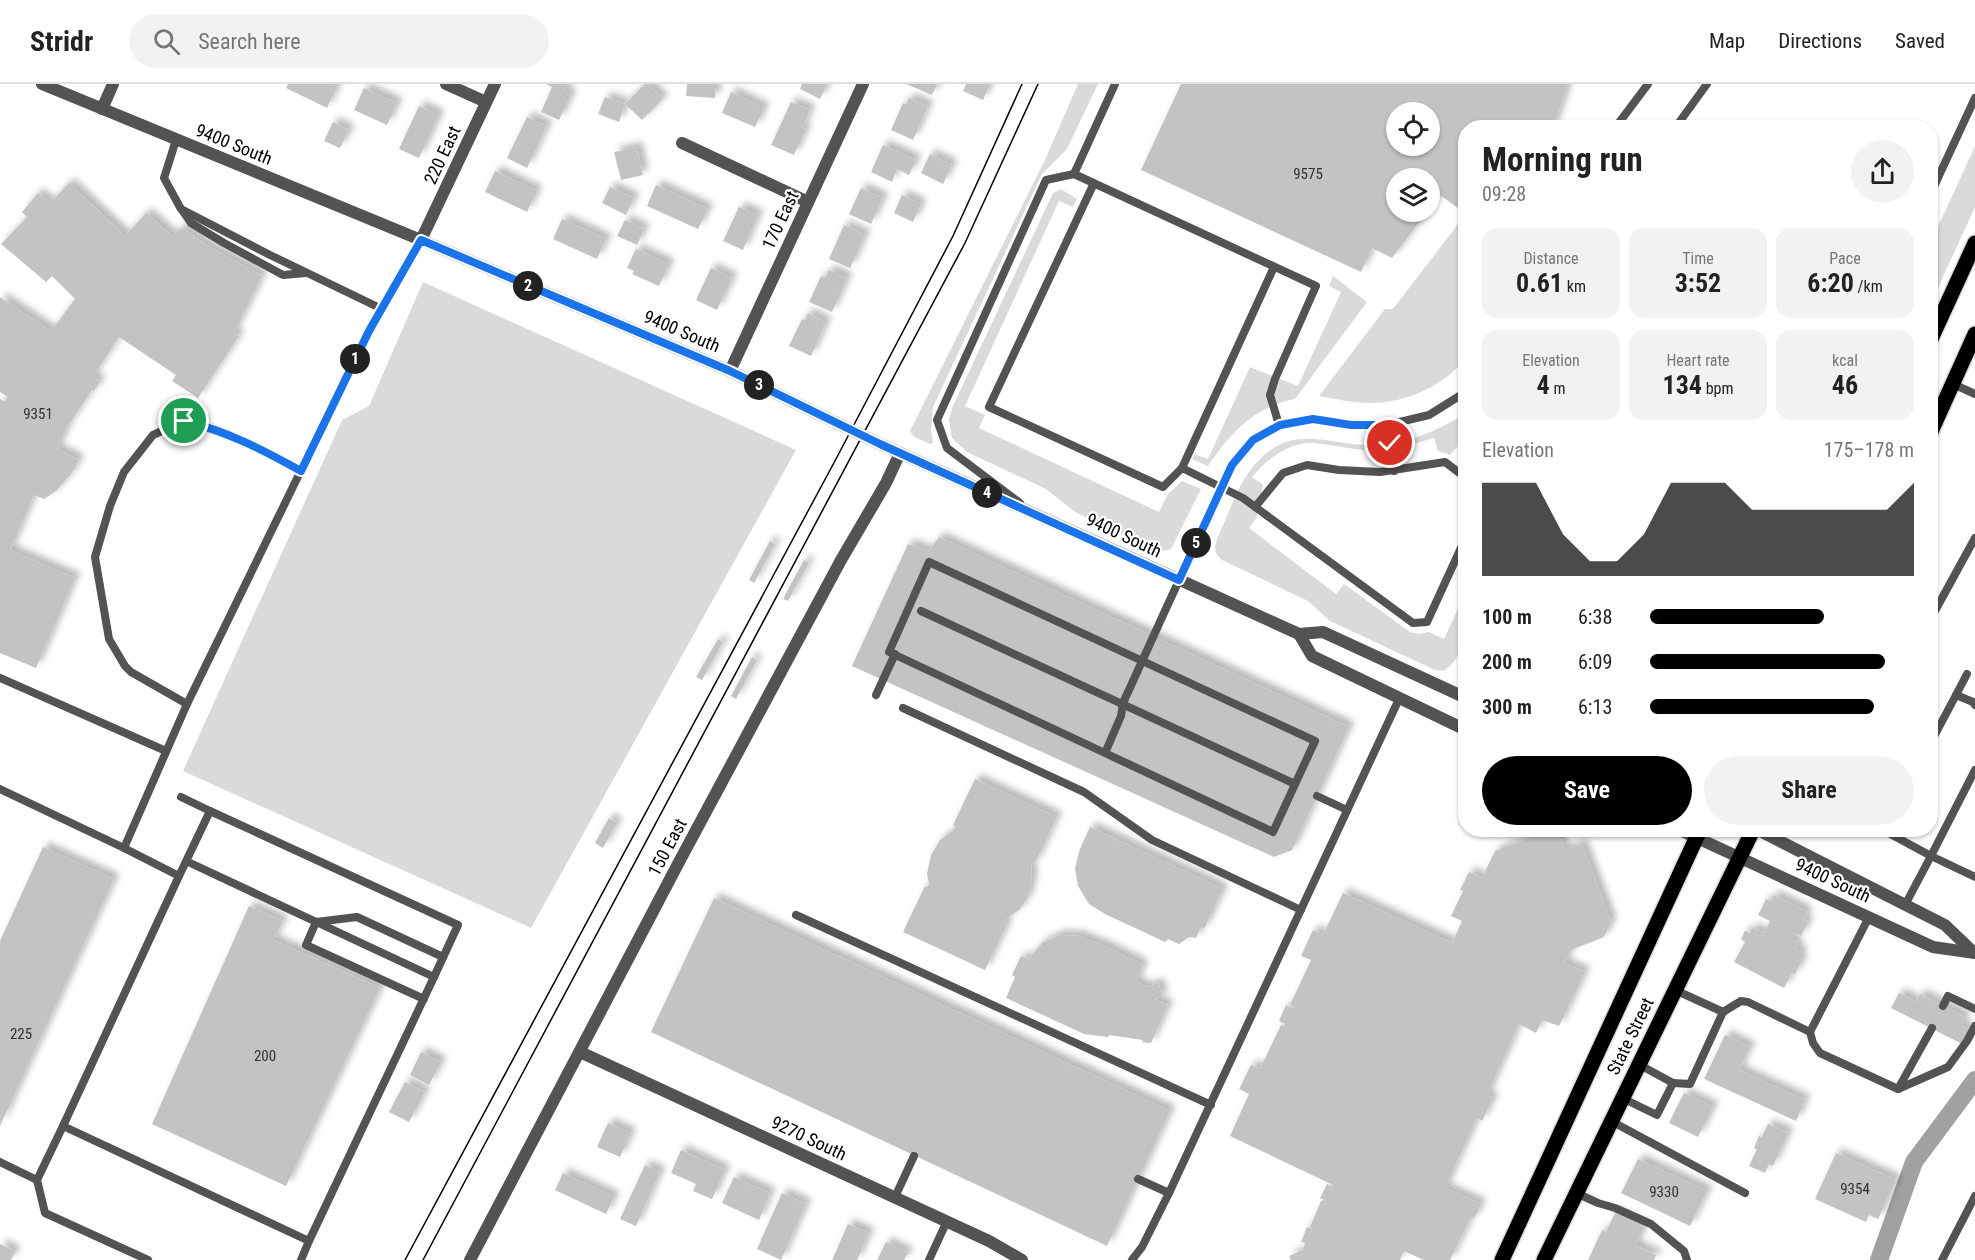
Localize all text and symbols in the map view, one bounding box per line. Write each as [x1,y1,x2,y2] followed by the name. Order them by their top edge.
[129,14,549,68] search box
[30,25,93,58] text: Stridr
[150,25,183,58] icon: search
[198,29,301,54] text: Search here
[1709,29,1745,53] text: Map
[1778,29,1862,53] text: Directions
[1895,29,1945,53] text: Saved
[1386,102,1440,222] map controls
[1386,102,1440,156] button: locate
[193,119,275,169] street label: 9400 South
[419,123,465,187] street label: 220 East
[1482,140,1643,179] text: Morning run
[1851,140,1914,203] button: share
[1293,165,1323,183] house number: 9575
[1386,168,1440,222] button: layers
[1482,182,1526,206] text: 09:28
[757,188,803,252] street label: 170 East
[1523,249,1579,268] text: Distance
[1682,249,1714,268] text: Time
[1829,249,1861,268] text: Pace
[1516,268,1563,298] text: 0.61
[1675,268,1721,298] text: 3:52
[1807,268,1854,298] text: 6:20
[513,271,543,301] pin: 2
[524,276,532,295] text: 2
[1563,277,1586,296] text: km
[1854,277,1883,296] text: /km
[641,306,723,356] street label: 9400 South
[340,344,370,374] pin: 1
[351,349,359,368] text: 1
[1522,351,1580,370] text: Elevation
[1666,351,1730,370] text: Heart rate
[1832,351,1858,370] text: kcal
[744,370,774,400] pin: 3
[1537,370,1550,400] text: 4
[1663,370,1702,400] text: 134
[1832,370,1858,400] text: 46
[755,375,763,394] text: 3
[1550,379,1565,398] text: m
[1702,379,1733,398] text: bpm
[158,395,209,446] pin
[167,404,200,437] icon: arrive
[23,405,53,423] house number: 9351
[1364,417,1415,468] pin
[1373,426,1406,459] icon: check
[1482,438,1554,462] text: Elevation
[1824,438,1914,462] text: 175–178 m
[972,478,1002,508] pin: 4
[983,483,991,502] text: 4
[1083,508,1165,562] street label: 9400 South
[1181,528,1211,558] pin: 5
[1192,533,1200,552] text: 5
[1482,605,1532,629] text: 100 m
[1578,605,1612,629] text: 6:38
[1482,650,1532,674] text: 200 m
[1578,650,1612,674] text: 6:09
[1482,695,1532,719] text: 300 m
[1578,695,1612,719] text: 6:13
[1482,756,1692,825] button: Save
[1704,756,1914,825] button: Share
[643,815,691,879] street label: 150 East
[1792,853,1874,907] street label: 9400 South
[1602,994,1658,1078] street label: State Street
[10,1025,32,1043] house number: 225
[254,1047,276,1065] house number: 200
[768,1111,850,1165] street label: 9270 South
[1840,1180,1870,1198] house number: 9354
[1649,1183,1679,1201] house number: 9330

